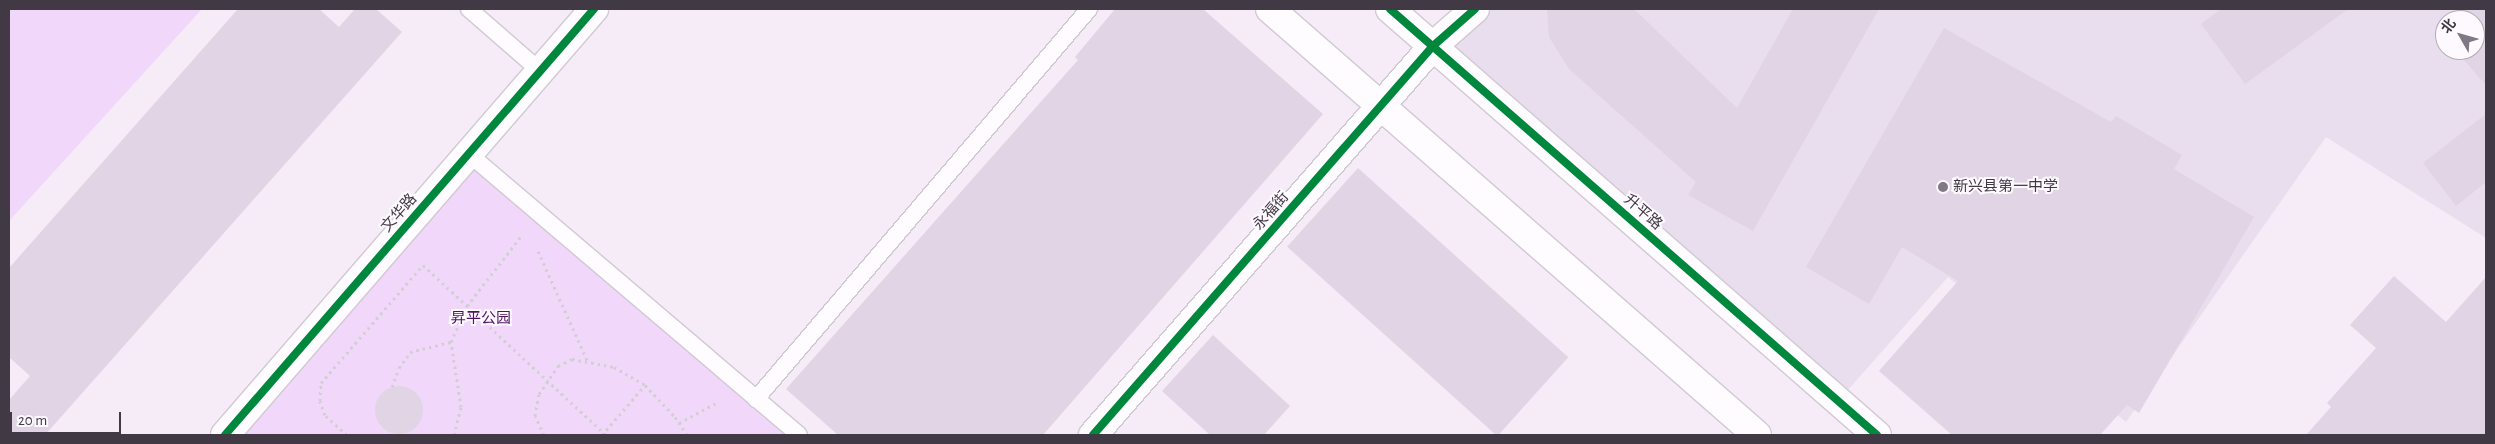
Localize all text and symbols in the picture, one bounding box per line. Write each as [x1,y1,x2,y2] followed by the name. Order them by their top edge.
[2435,10,2485,60] north arrow
[2439,17,2459,36] text: 北
[1953,178,2058,196] place label: 新兴县第一中学
[1937,181,1949,193] marker: 新兴县第一中学
[1249,188,1293,234] street label: 永福街
[377,190,421,236] street label: 文华路
[1620,190,1666,234] street label: 升平路
[451,310,511,328] park label: 昇平公园
[12,402,124,434] scale bar
[18,413,47,428] text: 20 m

